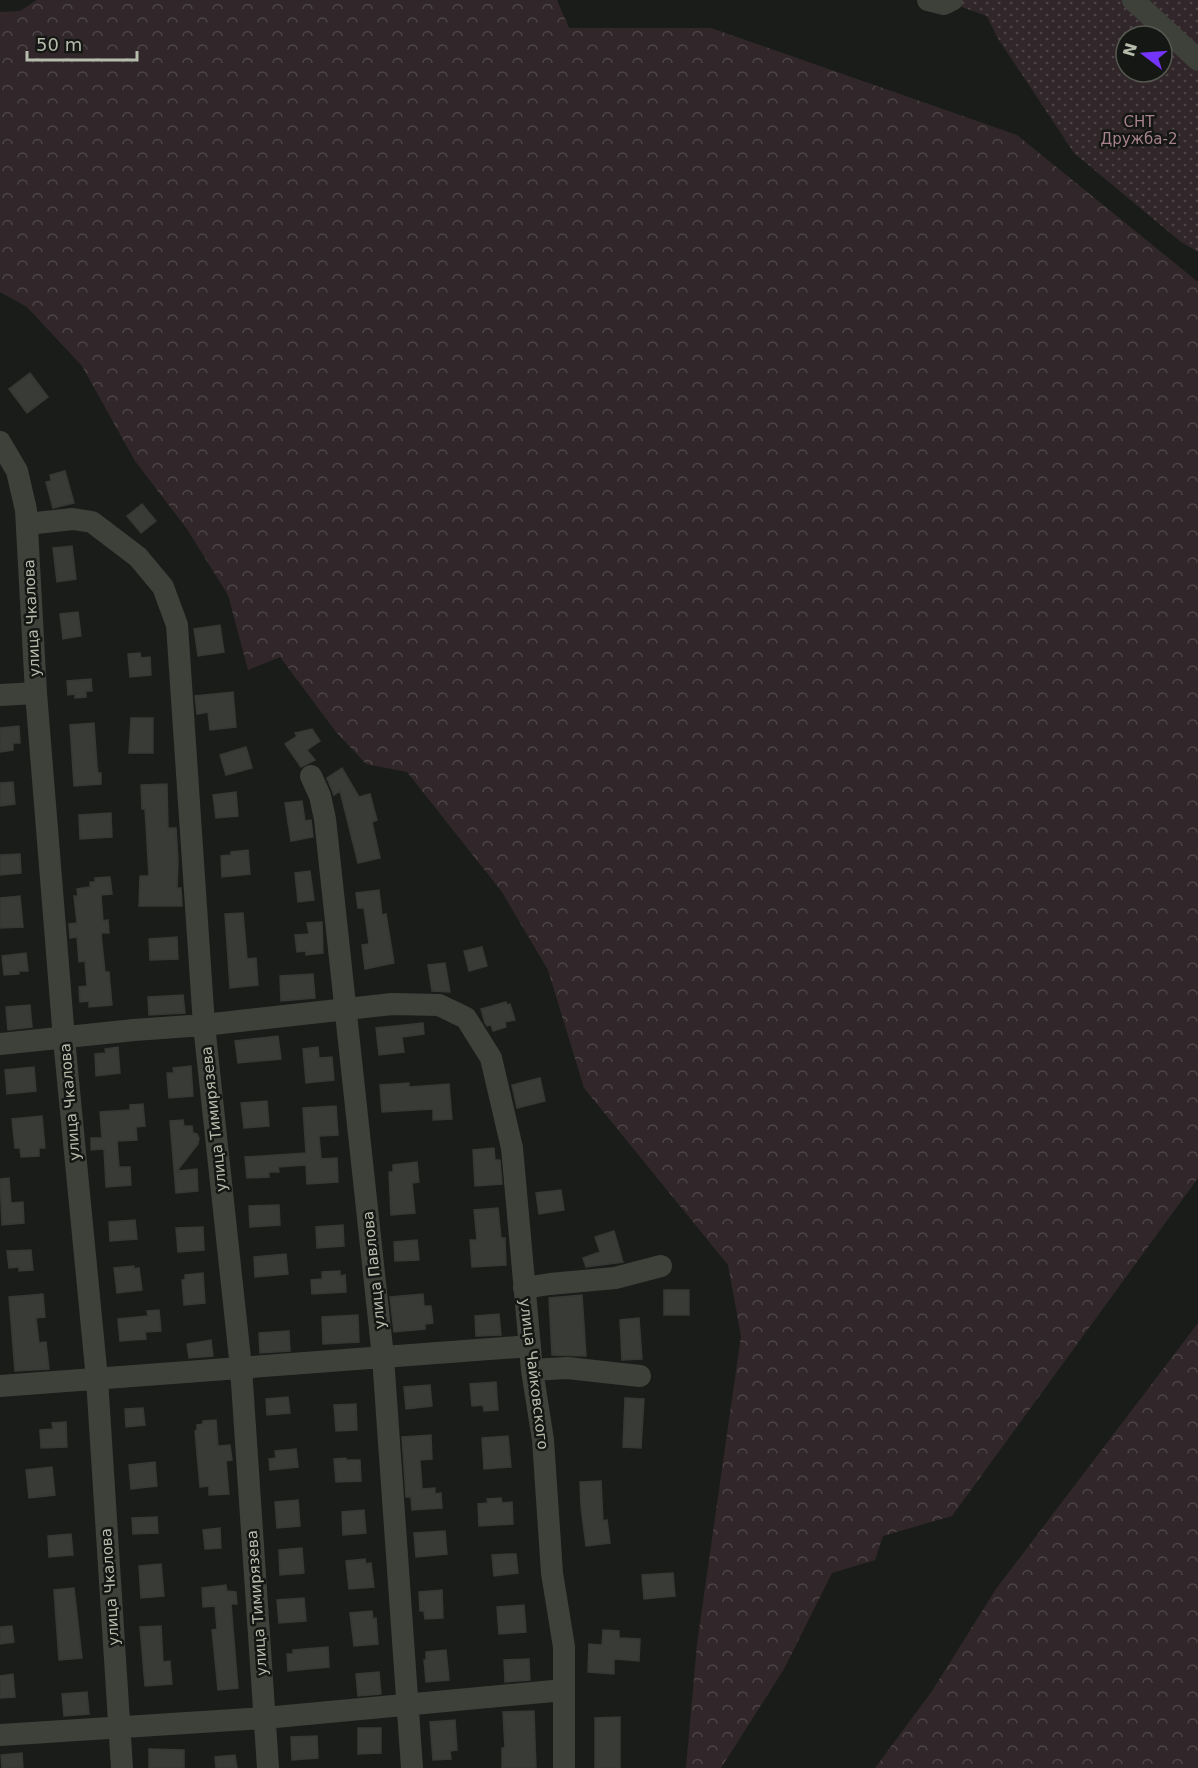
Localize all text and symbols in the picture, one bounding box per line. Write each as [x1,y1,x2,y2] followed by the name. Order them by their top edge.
[27,24,136,62] scale bar
[1114,24,1174,84] north arrow
[36,34,82,55] text: 50 m
[1119,41,1141,59] text: N
[1100,113,1178,148] park label: СНТ Дружба-2
[20,559,44,677] street label: улица Чкалова
[56,1043,84,1161] street label: улица Чкалова
[197,1045,231,1193] street label: улица Тимирязева
[359,1210,389,1330] street label: улица Павлова
[516,1297,552,1451] street label: улица Чайковского
[97,1528,123,1646] street label: улица Чкалова
[243,1529,271,1677] street label: улица Тимирязева

